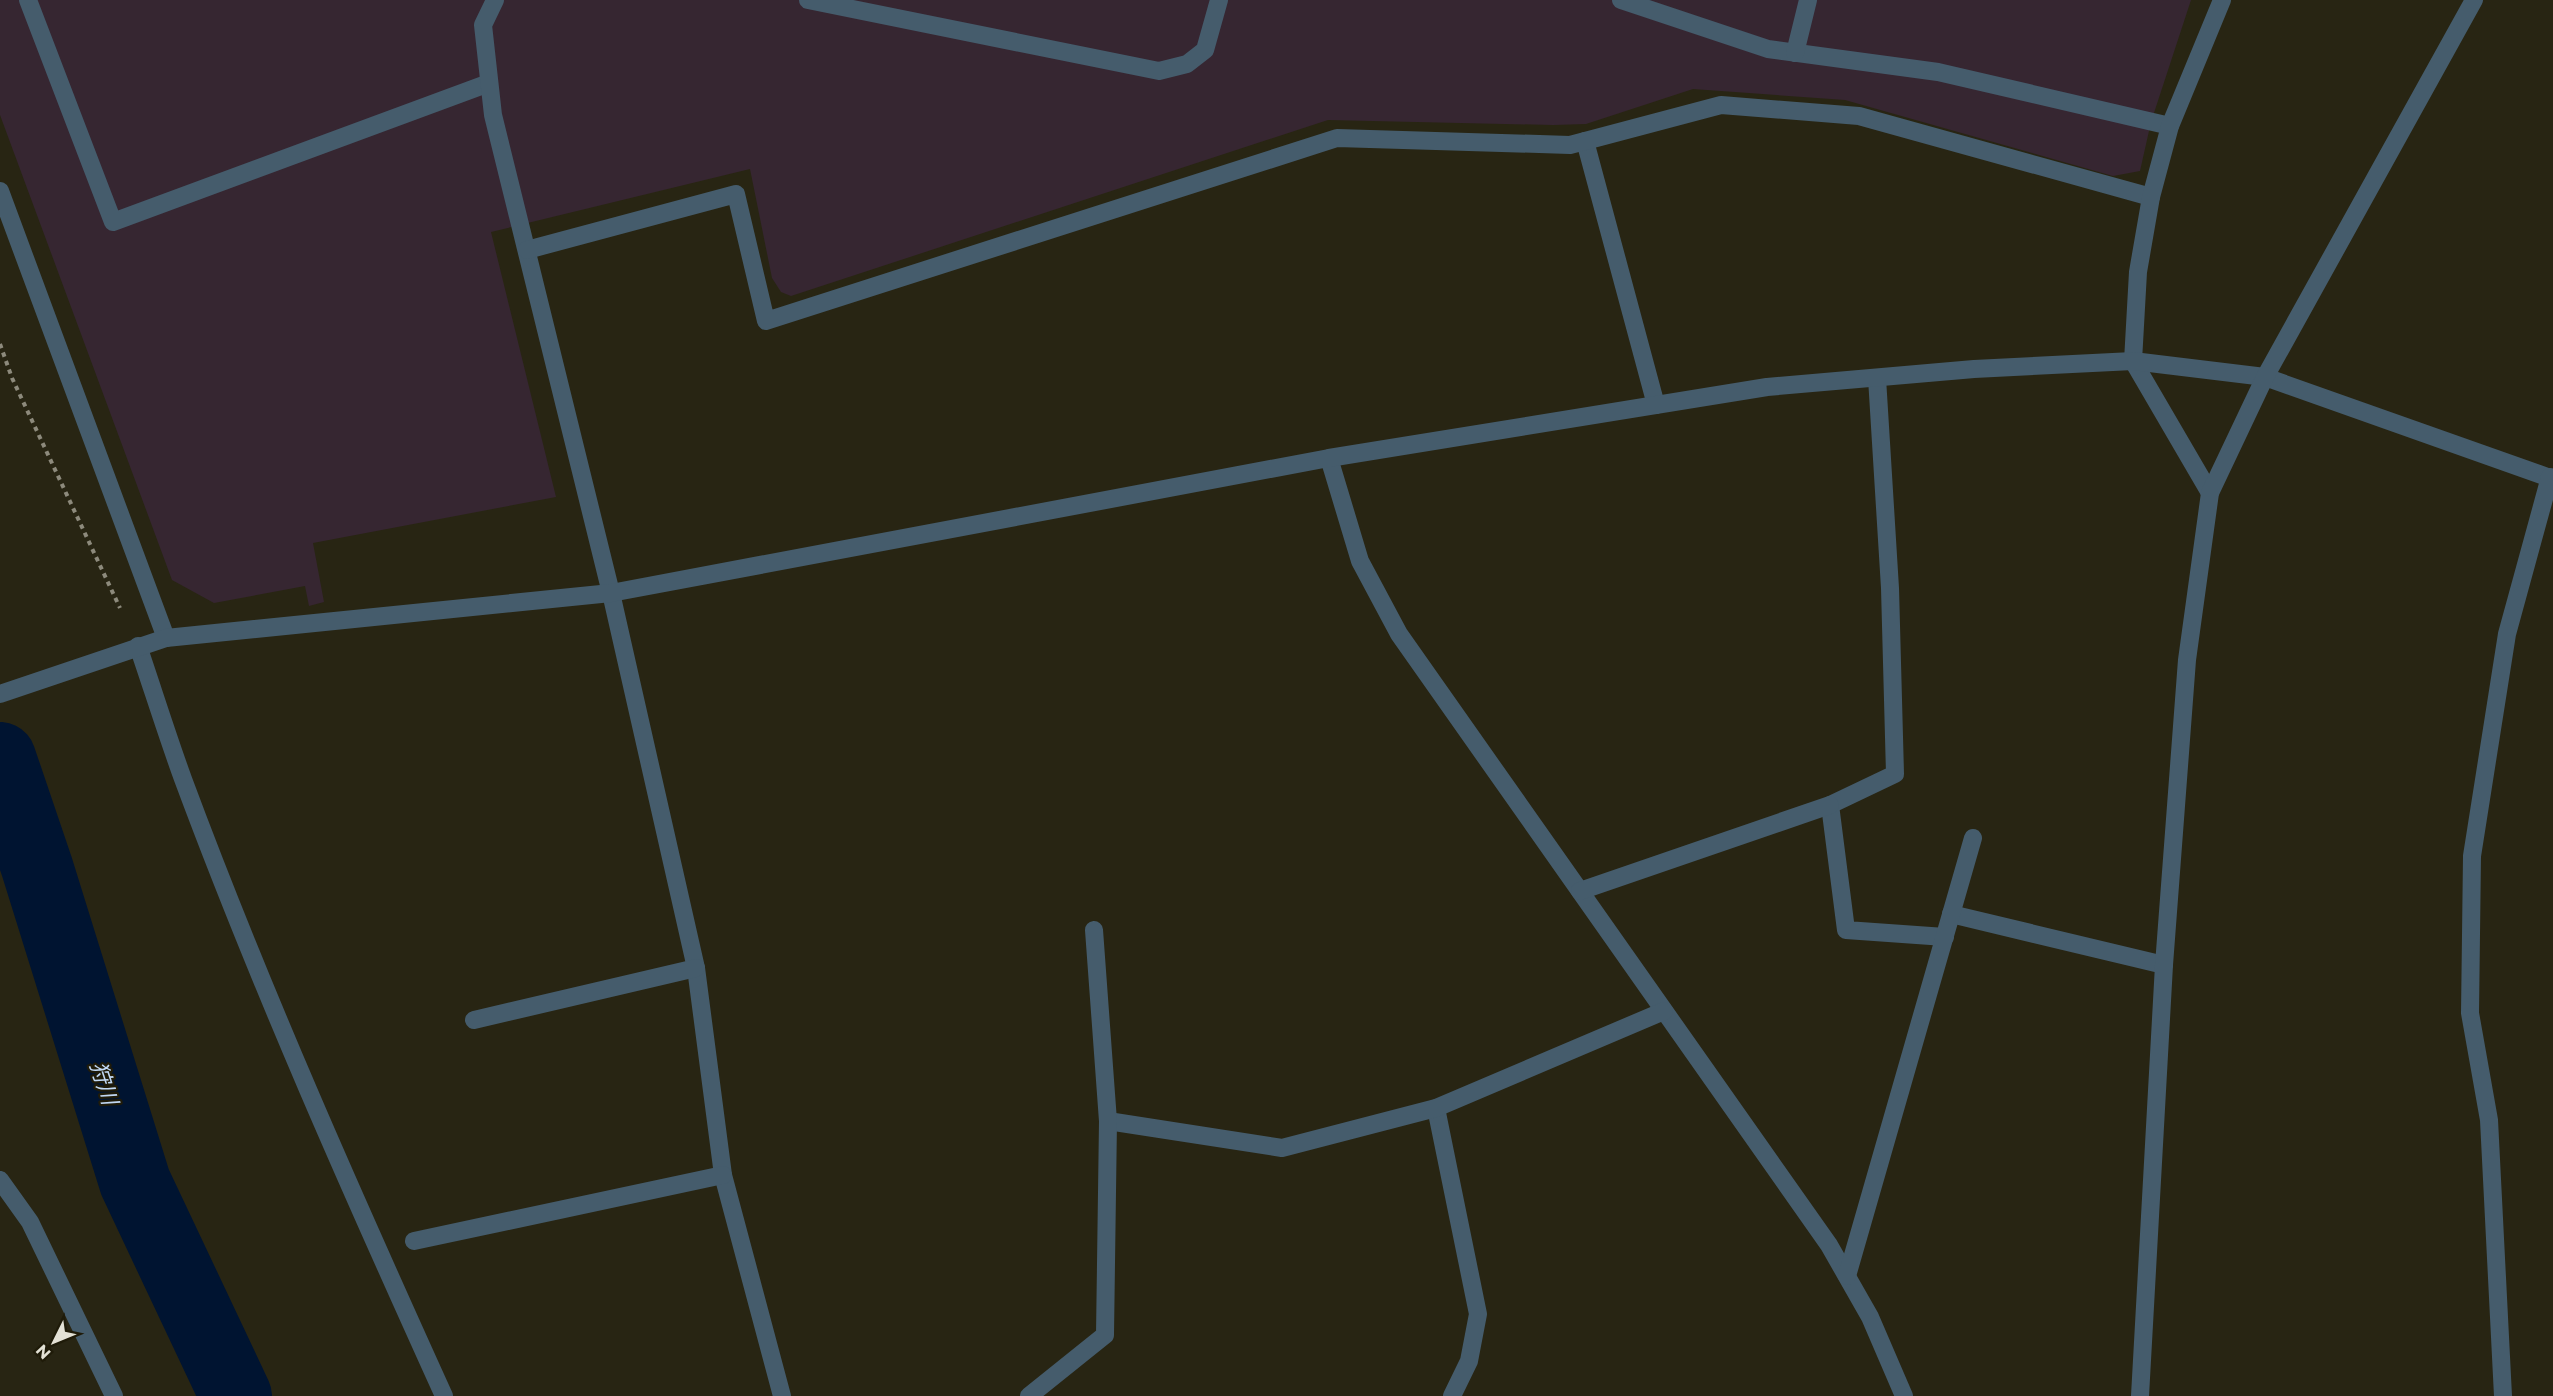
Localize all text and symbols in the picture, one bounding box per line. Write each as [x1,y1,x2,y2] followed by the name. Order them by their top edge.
[84,1058,124,1110] water label: 狩川
[24,1312,84,1372] north arrow
[32,1341,55,1363] text: N

